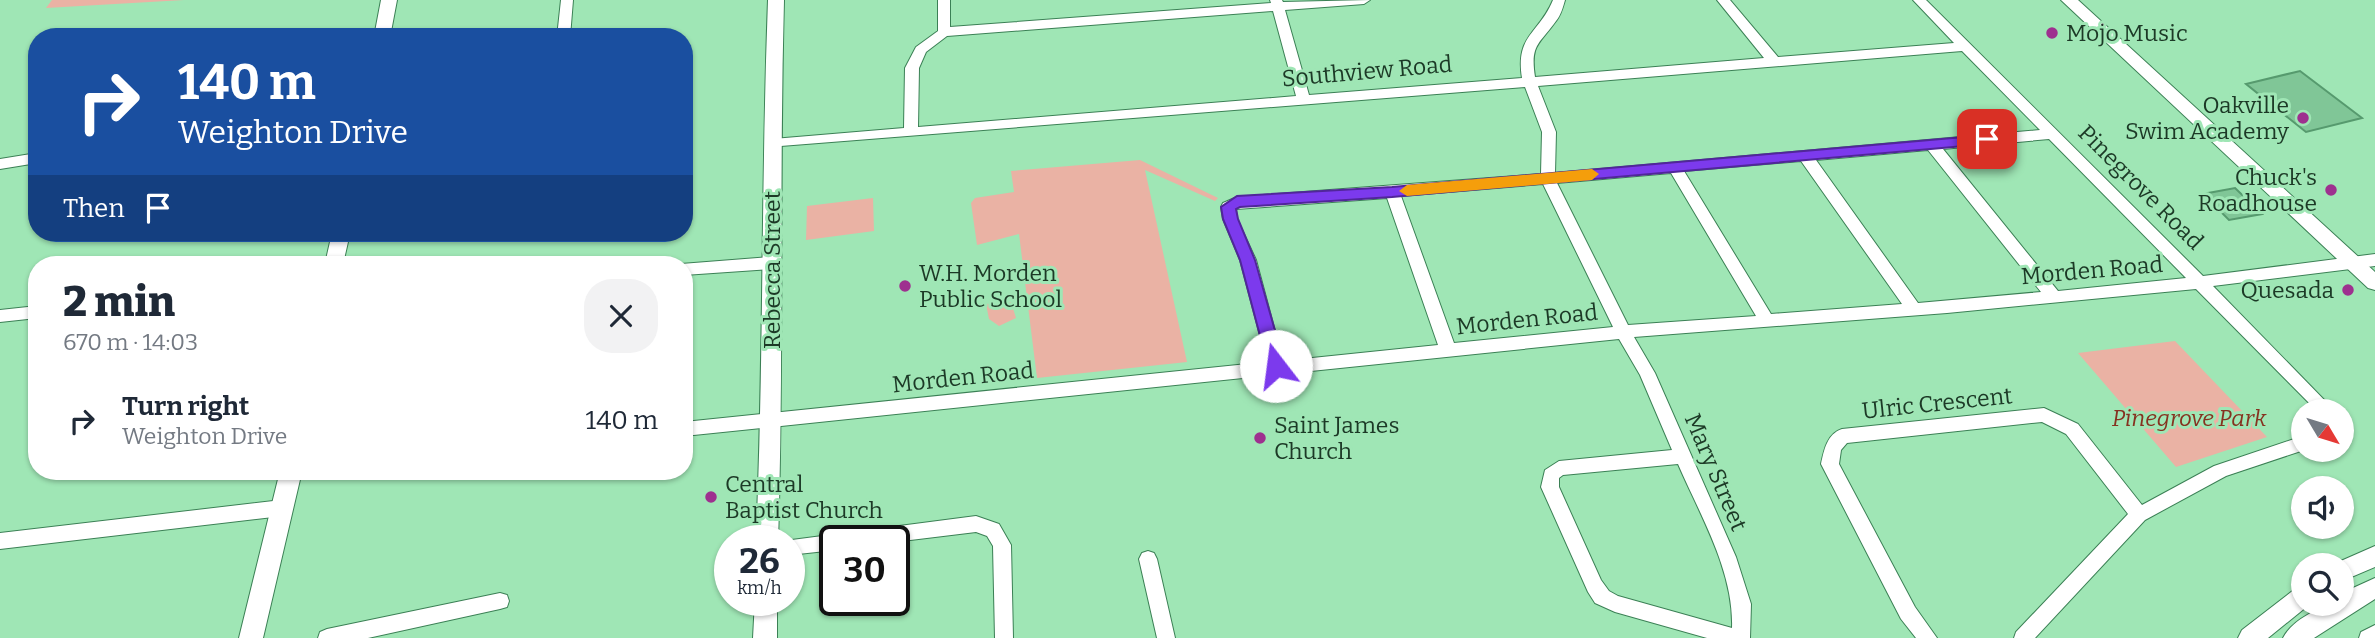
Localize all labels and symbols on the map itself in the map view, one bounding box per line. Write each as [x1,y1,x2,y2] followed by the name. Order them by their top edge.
[2066,19,2188,47] place label: Mojo Music
[2044,25,2060,41] marker: Mojo Music
[1281,50,1454,92] street label: Southview Road
[2125,91,2290,145] place label: Oakville Swim Academy
[1957,109,2017,169] pin
[2295,110,2311,126] marker: Oakville Swim Academy
[2073,119,2210,256] street label: Pinegrove Road
[2198,163,2317,217] place label: Chuck's Roadhouse
[2323,182,2339,198] marker: Chuck's Roadhouse
[758,191,786,349] street label: Rebecca Street
[2020,250,2165,290] street label: Morden Road
[919,259,1062,313] place label: W.H. Morden Public School
[2241,276,2334,304] place label: Quesada
[897,278,913,294] marker: W.H. Morden Public School
[2340,282,2356,298] marker: Quesada
[1455,298,1600,340] street label: Morden Road
[1239,329,1313,403] position arrow
[891,356,1036,398] street label: Morden Road
[1860,381,2014,425] street label: Ulric Crescent
[2291,399,2354,462] north arrow
[2112,404,2267,432] park label: Pinegrove Park
[1679,409,1753,535] street label: Mary Street
[1274,411,1399,465] place label: Saint James Church
[1252,430,1268,446] marker: Saint James Church
[725,470,883,524] place label: Central Baptist Church
[703,489,719,505] marker: Central Baptist Church
[819,525,910,616] speed limit sign: 30

